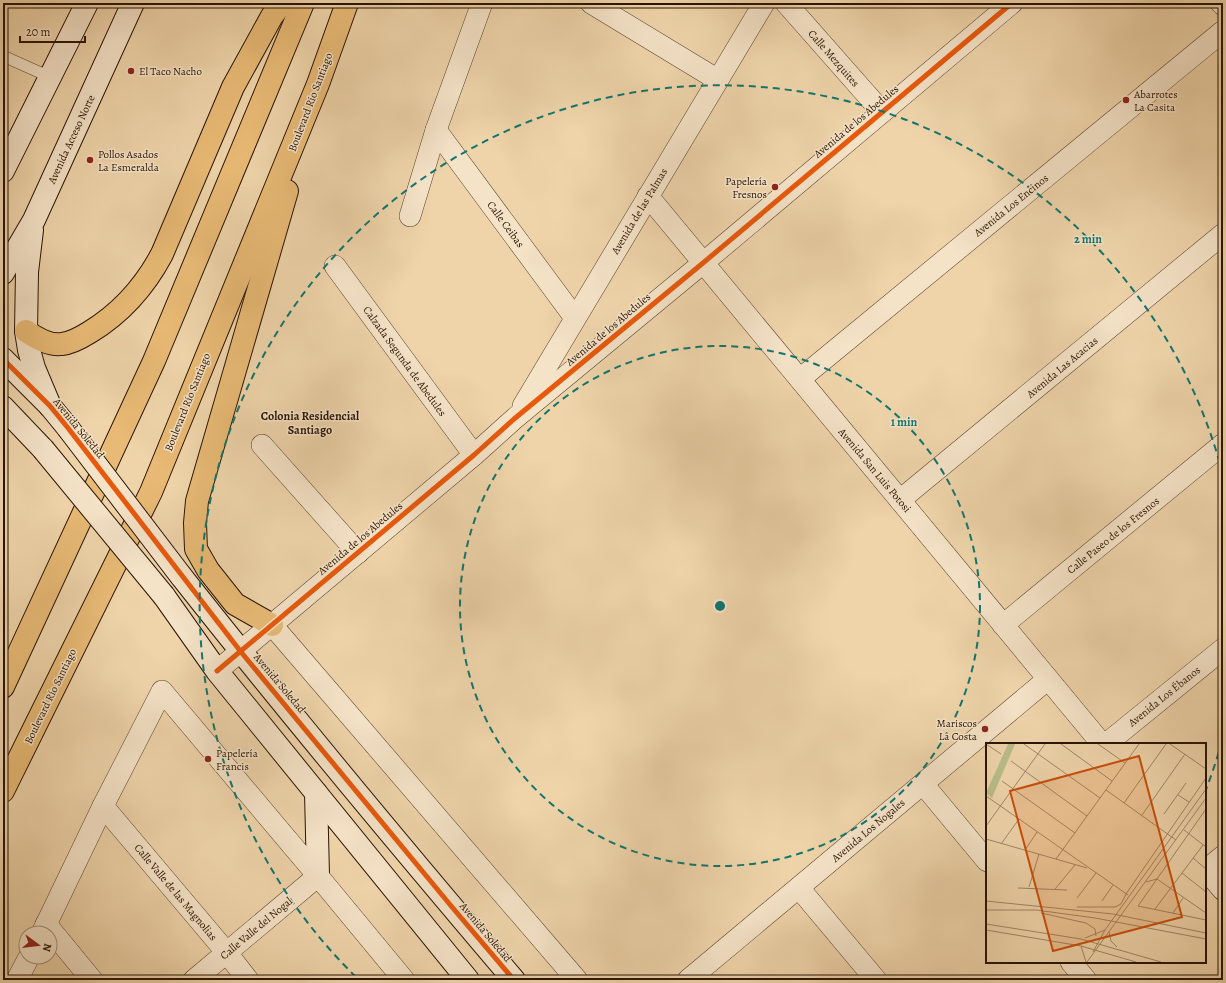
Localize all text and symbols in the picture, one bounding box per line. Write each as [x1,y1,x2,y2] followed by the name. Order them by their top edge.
[20,18,85,44] scale bar
[26,24,50,40] text: 20 m
[805,27,863,90] street label: Calle Mezquites
[285,50,336,154] street label: Boulevard Río Santiago
[139,64,202,79] place label: El Taco Nacho
[126,66,136,76] marker: El Taco Nacho
[810,81,902,162] street label: Avenida de los Abedules
[1133,87,1178,115] place label: Abarrotes La Casita
[44,92,99,187] street label: Avenida Acceso Norte
[1121,95,1131,105] marker: Abarrotes La Casita
[98,147,160,175] place label: Pollos Asados La Esmeralda
[85,155,95,165] marker: Pollos Asados La Esmeralda
[607,165,671,258] street label: Avenida de las Palmas
[970,171,1052,241] street label: Avenida Los Encinos
[725,174,768,202] place label: Papelería Fresnos
[770,182,780,192] marker: Papelería Fresnos
[484,198,528,251] street label: Calle Ceibas
[1074,231,1102,247] text: 2 min
[562,289,654,370] street label: Avenida de los Abedules
[359,303,450,419] street label: Calzada Segunda de Abedules
[1023,333,1101,402] street label: Avenida Las Acacias
[161,350,214,453] street label: Boulevard Río Santiago
[49,394,108,462] street label: Avenida Soledad
[261,408,360,438] district label: Colonia Residencial Santiago
[891,414,918,430] text: 1 min
[834,424,914,516] street label: Avenida San Luis Potosi
[1064,493,1163,577] street label: Calle Paseo de los Fresnos
[314,498,406,579] street label: Avenida de los Abedules
[713,599,727,613] centre of rings
[21,645,80,746] street label: Boulevard Río Santiago
[249,649,309,716] street label: Avenida Soledad
[1124,663,1204,731] street label: Avenida Los Ébanos
[937,716,978,744] place label: Mariscos La Costa
[980,724,990,734] marker: Mariscos La Costa
[986,743,1206,963] inset map
[216,746,259,774] place label: Papelería Francis
[203,754,213,764] marker: Papelería Francis
[828,795,908,866] street label: Avenida Los Nogales
[131,841,221,944] street label: Calle Valle de las Magnolias
[217,894,296,963] street label: Calle Valle del Nogal
[455,898,515,965] street label: Avenida Soledad
[18,925,58,965] north arrow
[39,942,55,953] text: N

